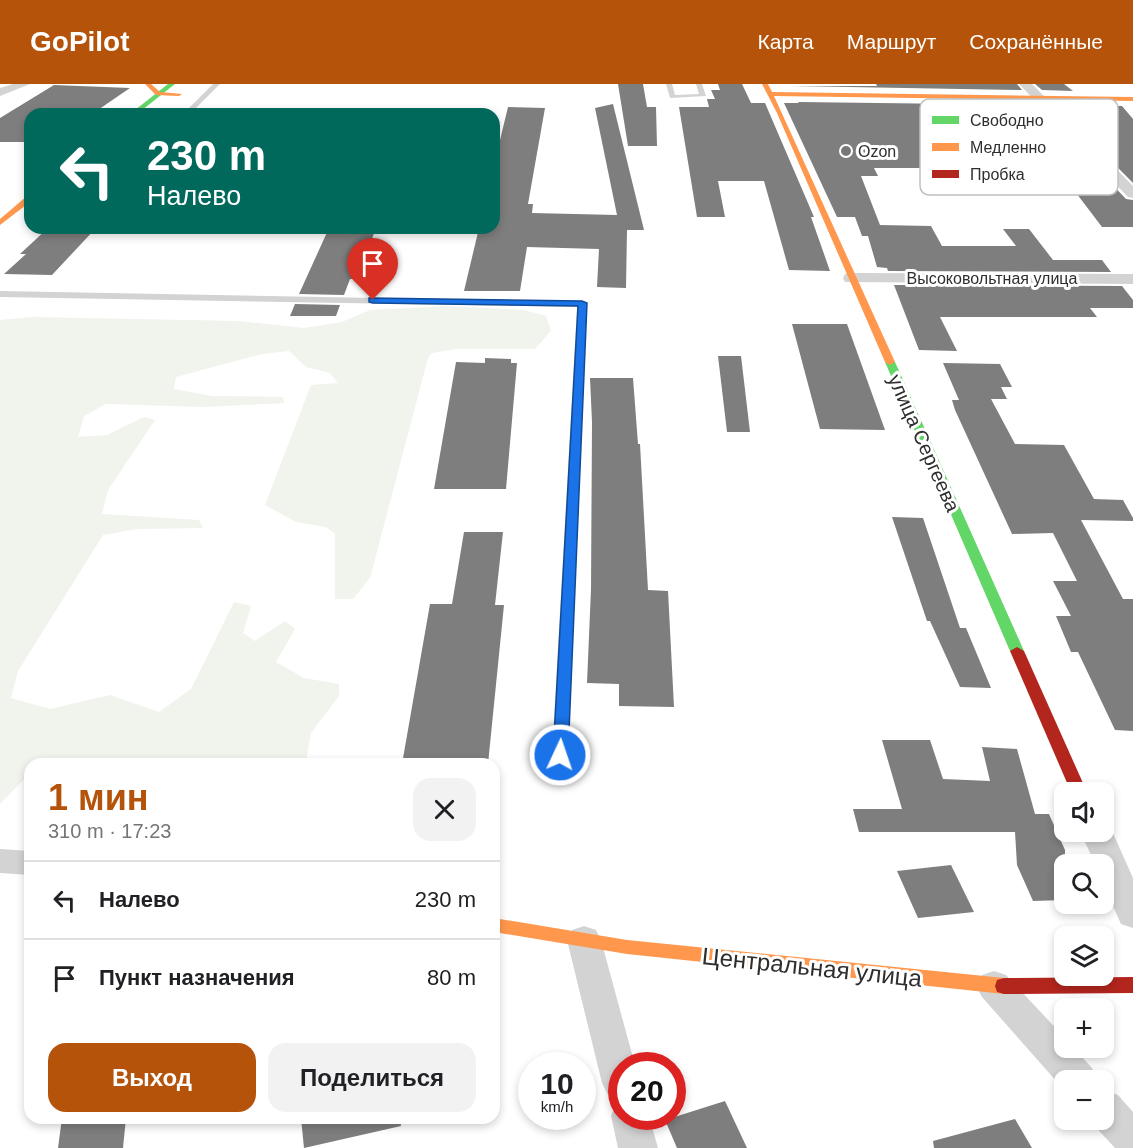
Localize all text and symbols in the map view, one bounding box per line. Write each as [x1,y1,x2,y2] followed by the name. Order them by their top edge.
[30,26,130,57] text: GoPilot
[758,30,814,53] text: Карта
[847,30,936,53] text: Маршрут
[969,30,1103,53] text: Сохранённые
[920,99,1118,195] legend
[970,112,1044,129] text: Свободно
[48,132,126,210] icon: left
[147,132,266,179] text: 230 m
[970,139,1046,156] text: Медленно
[858,143,896,160] place label: Ozon
[839,144,853,158] marker: Ozon
[970,166,1025,183] text: Пробка
[147,181,241,211] text: Налево
[347,238,398,300] pin
[356,247,389,280] icon: arrive
[907,270,1077,287] street label: Высоковольтная улица
[884,371,964,516] street label: улица Сергеева
[528,723,592,787] position arrow
[48,777,149,818] text: 1 мин
[413,778,476,841] button: close
[1054,782,1114,1130] map controls
[1054,782,1114,842] button: sound
[48,820,171,842] text: 310 m · 17:23
[1054,854,1114,914] button: search
[48,884,81,917] icon: left
[99,887,180,912] text: Налево
[415,887,476,912] text: 230 m
[1054,926,1114,986] button: layers
[701,942,924,992] street label: Центральная улица
[48,962,81,995] icon: arrive
[99,965,295,990] text: Пункт назначения
[427,965,476,990] text: 80 m
[1054,998,1114,1058] button: +
[48,1043,256,1112] button: Выход
[268,1043,476,1112] button: Поделиться
[608,1052,686,1130] speed limit sign: 20
[540,1067,574,1100] text: 10
[1054,1070,1114,1130] button: −
[541,1098,573,1115] text: km/h

